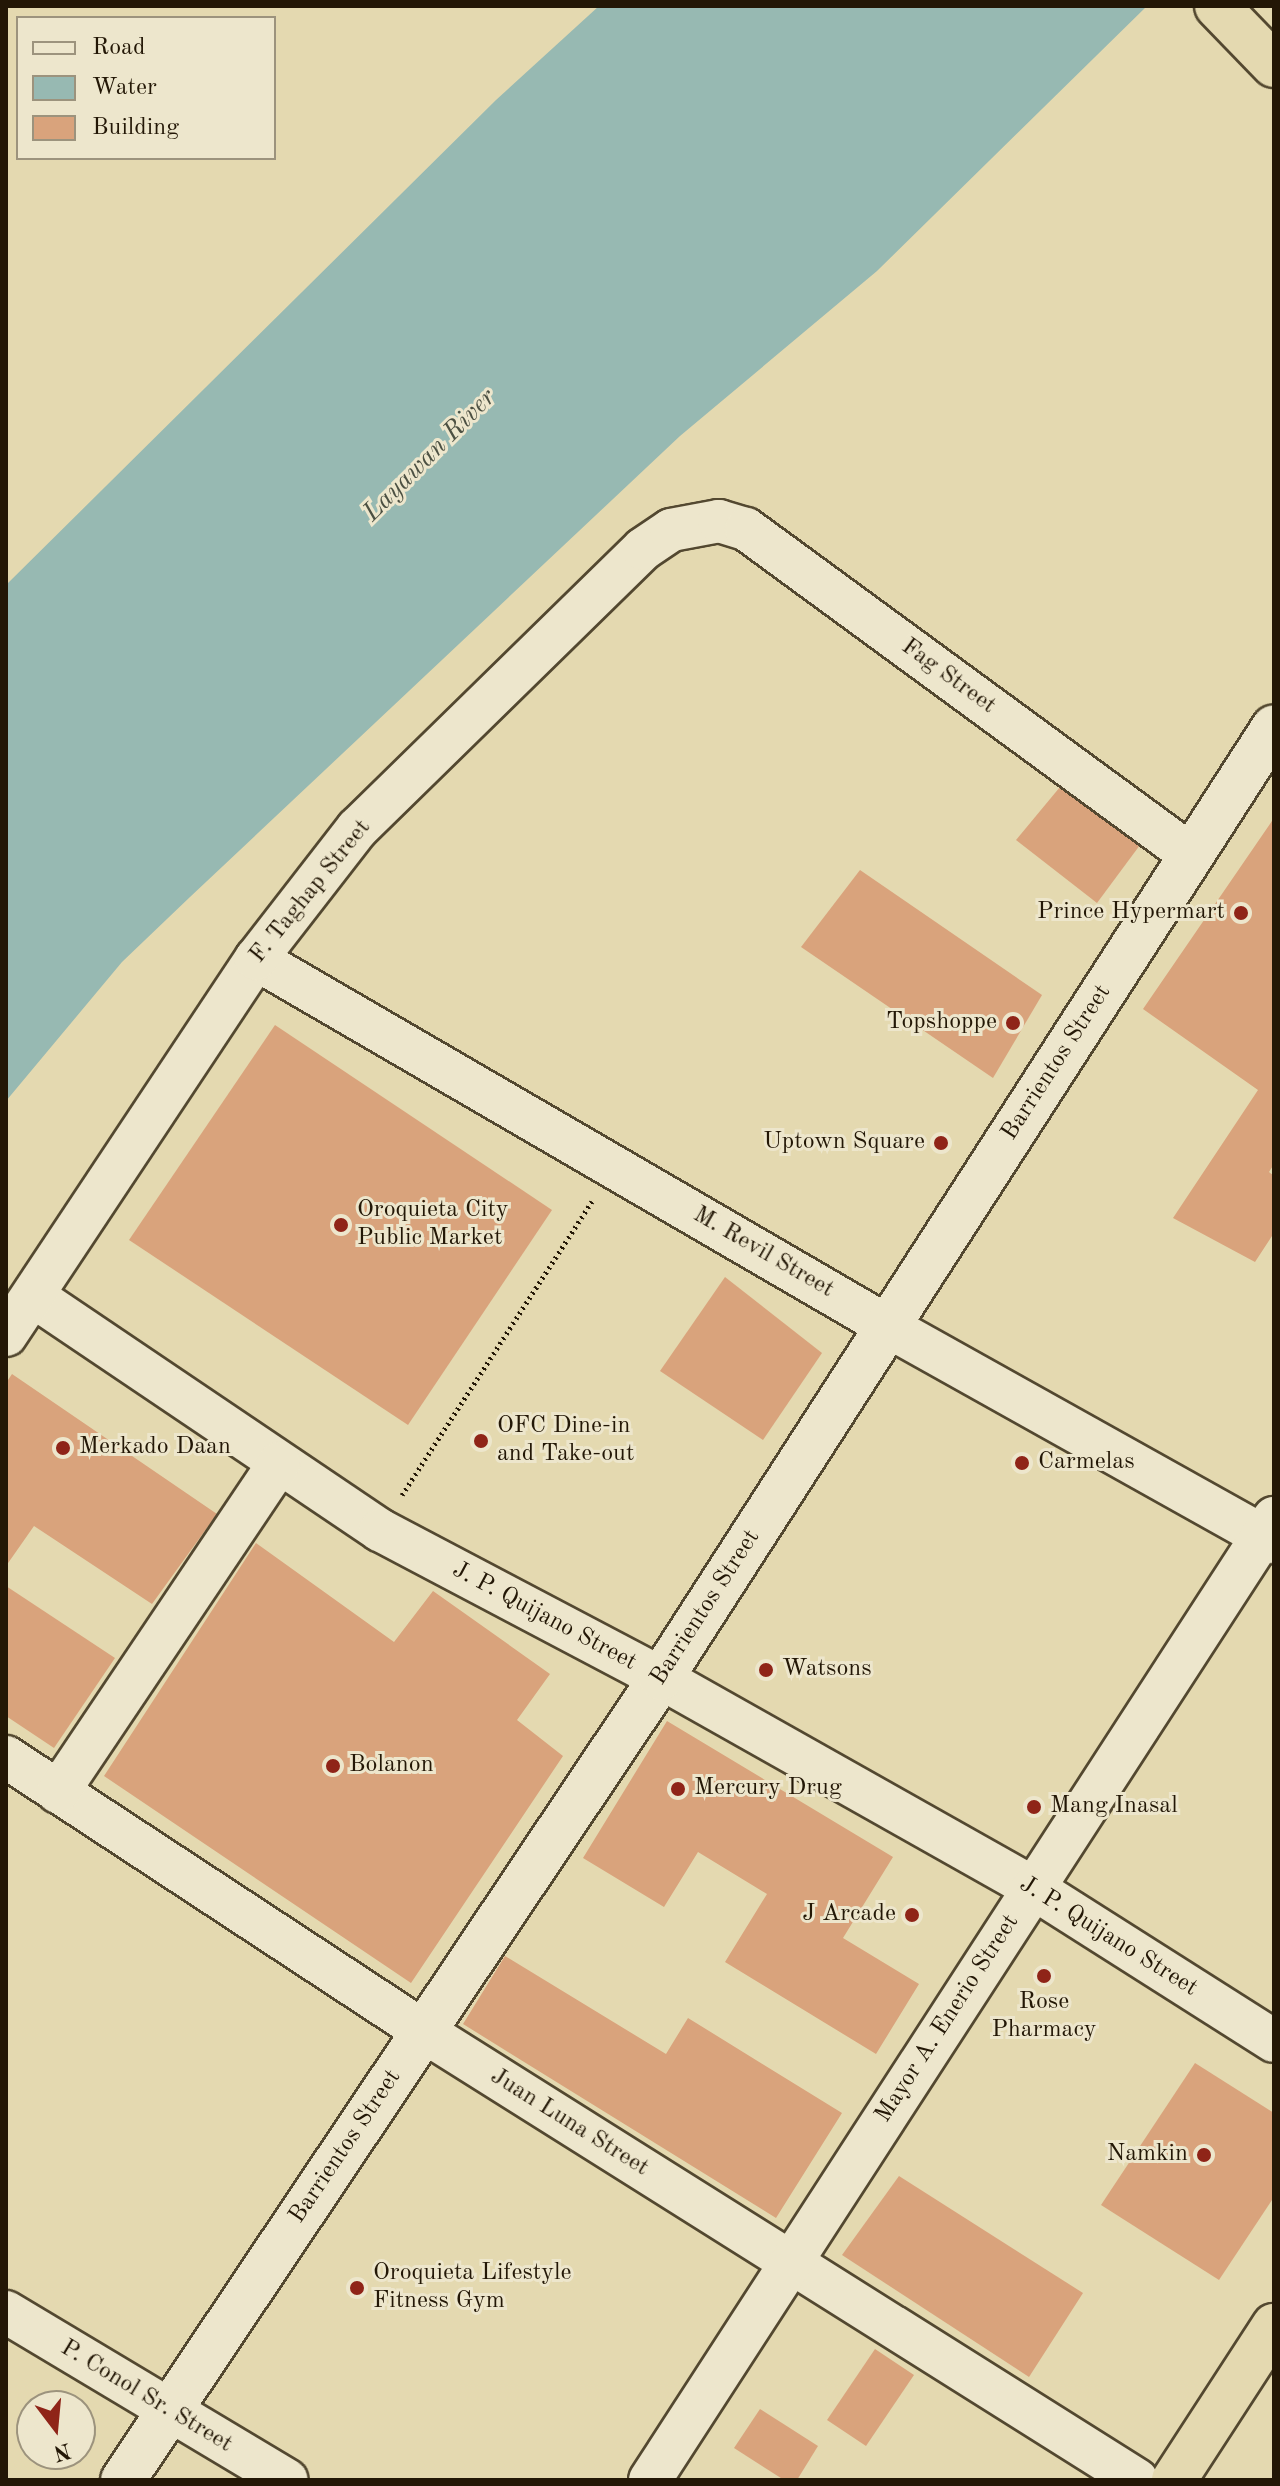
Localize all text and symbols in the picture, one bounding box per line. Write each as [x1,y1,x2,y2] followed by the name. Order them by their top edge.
[16,16,276,160] legend
[92,36,145,60] text: Road
[92,76,157,100] text: Water
[92,116,179,140] text: Building
[357,383,503,529] water label: Layawan River
[895,633,1001,721] street label: Fag Street
[244,814,378,970] street label: F. Taghap Street
[1037,899,1225,927] place label: Prince Hypermart
[1232,904,1250,922] marker: Prince Hypermart
[996,980,1118,1146] street label: Barrientos Street
[886,1009,997,1037] place label: Topshoppe
[1004,1014,1022,1032] marker: Topshoppe
[763,1129,925,1157] place label: Uptown Square
[932,1134,950,1152] marker: Uptown Square
[357,1197,509,1253] place label: Oroquieta City Public Market
[687,1201,839,1305] street label: M. Revil Street
[332,1216,350,1234] marker: Oroquieta City Public Market
[497,1413,634,1469] place label: OFC Dine-in and Take-out
[472,1432,490,1450] marker: OFC Dine-in and Take-out
[79,1434,231,1462] place label: Merkado Daan
[54,1439,72,1457] marker: Merkado Daan
[1038,1449,1135,1477] place label: Carmelas
[1013,1454,1031,1472] marker: Carmelas
[645,1525,767,1691] street label: Barrientos Street
[447,1556,641,1678] street label: J. P. Quijano Street
[782,1656,872,1684] place label: Watsons
[757,1661,775,1679] marker: Watsons
[349,1752,434,1780] place label: Bolanon
[324,1757,342,1775] marker: Bolanon
[694,1775,842,1803] place label: Mercury Drug
[669,1780,687,1798] marker: Mercury Drug
[1050,1793,1178,1821] place label: Mang Inasal
[1025,1798,1043,1816] marker: Mang Inasal
[1014,1871,1202,2003] street label: J. P. Quijano Street
[802,1901,896,1929] place label: J Arcade
[903,1906,921,1924] marker: J Arcade
[870,1909,1026,2129] street label: Mayor A. Enerio Street
[1035,1967,1053,1985] marker: Rose Pharmacy
[991,1989,1097,2045] place label: Rose Pharmacy
[484,2063,654,2183] street label: Juan Luna Street
[284,2064,408,2230] street label: Barrientos Street
[1107,2141,1188,2169] place label: Namkin
[1195,2146,1213,2164] marker: Namkin
[373,2260,571,2316] place label: Oroquieta Lifestyle Fitness Gym
[348,2279,366,2297] marker: Oroquieta Lifestyle Fitness Gym
[55,2334,237,2460] street label: P. Conol Sr. Street
[16,2390,96,2470] north arrow
[51,2438,73,2464] text: N

